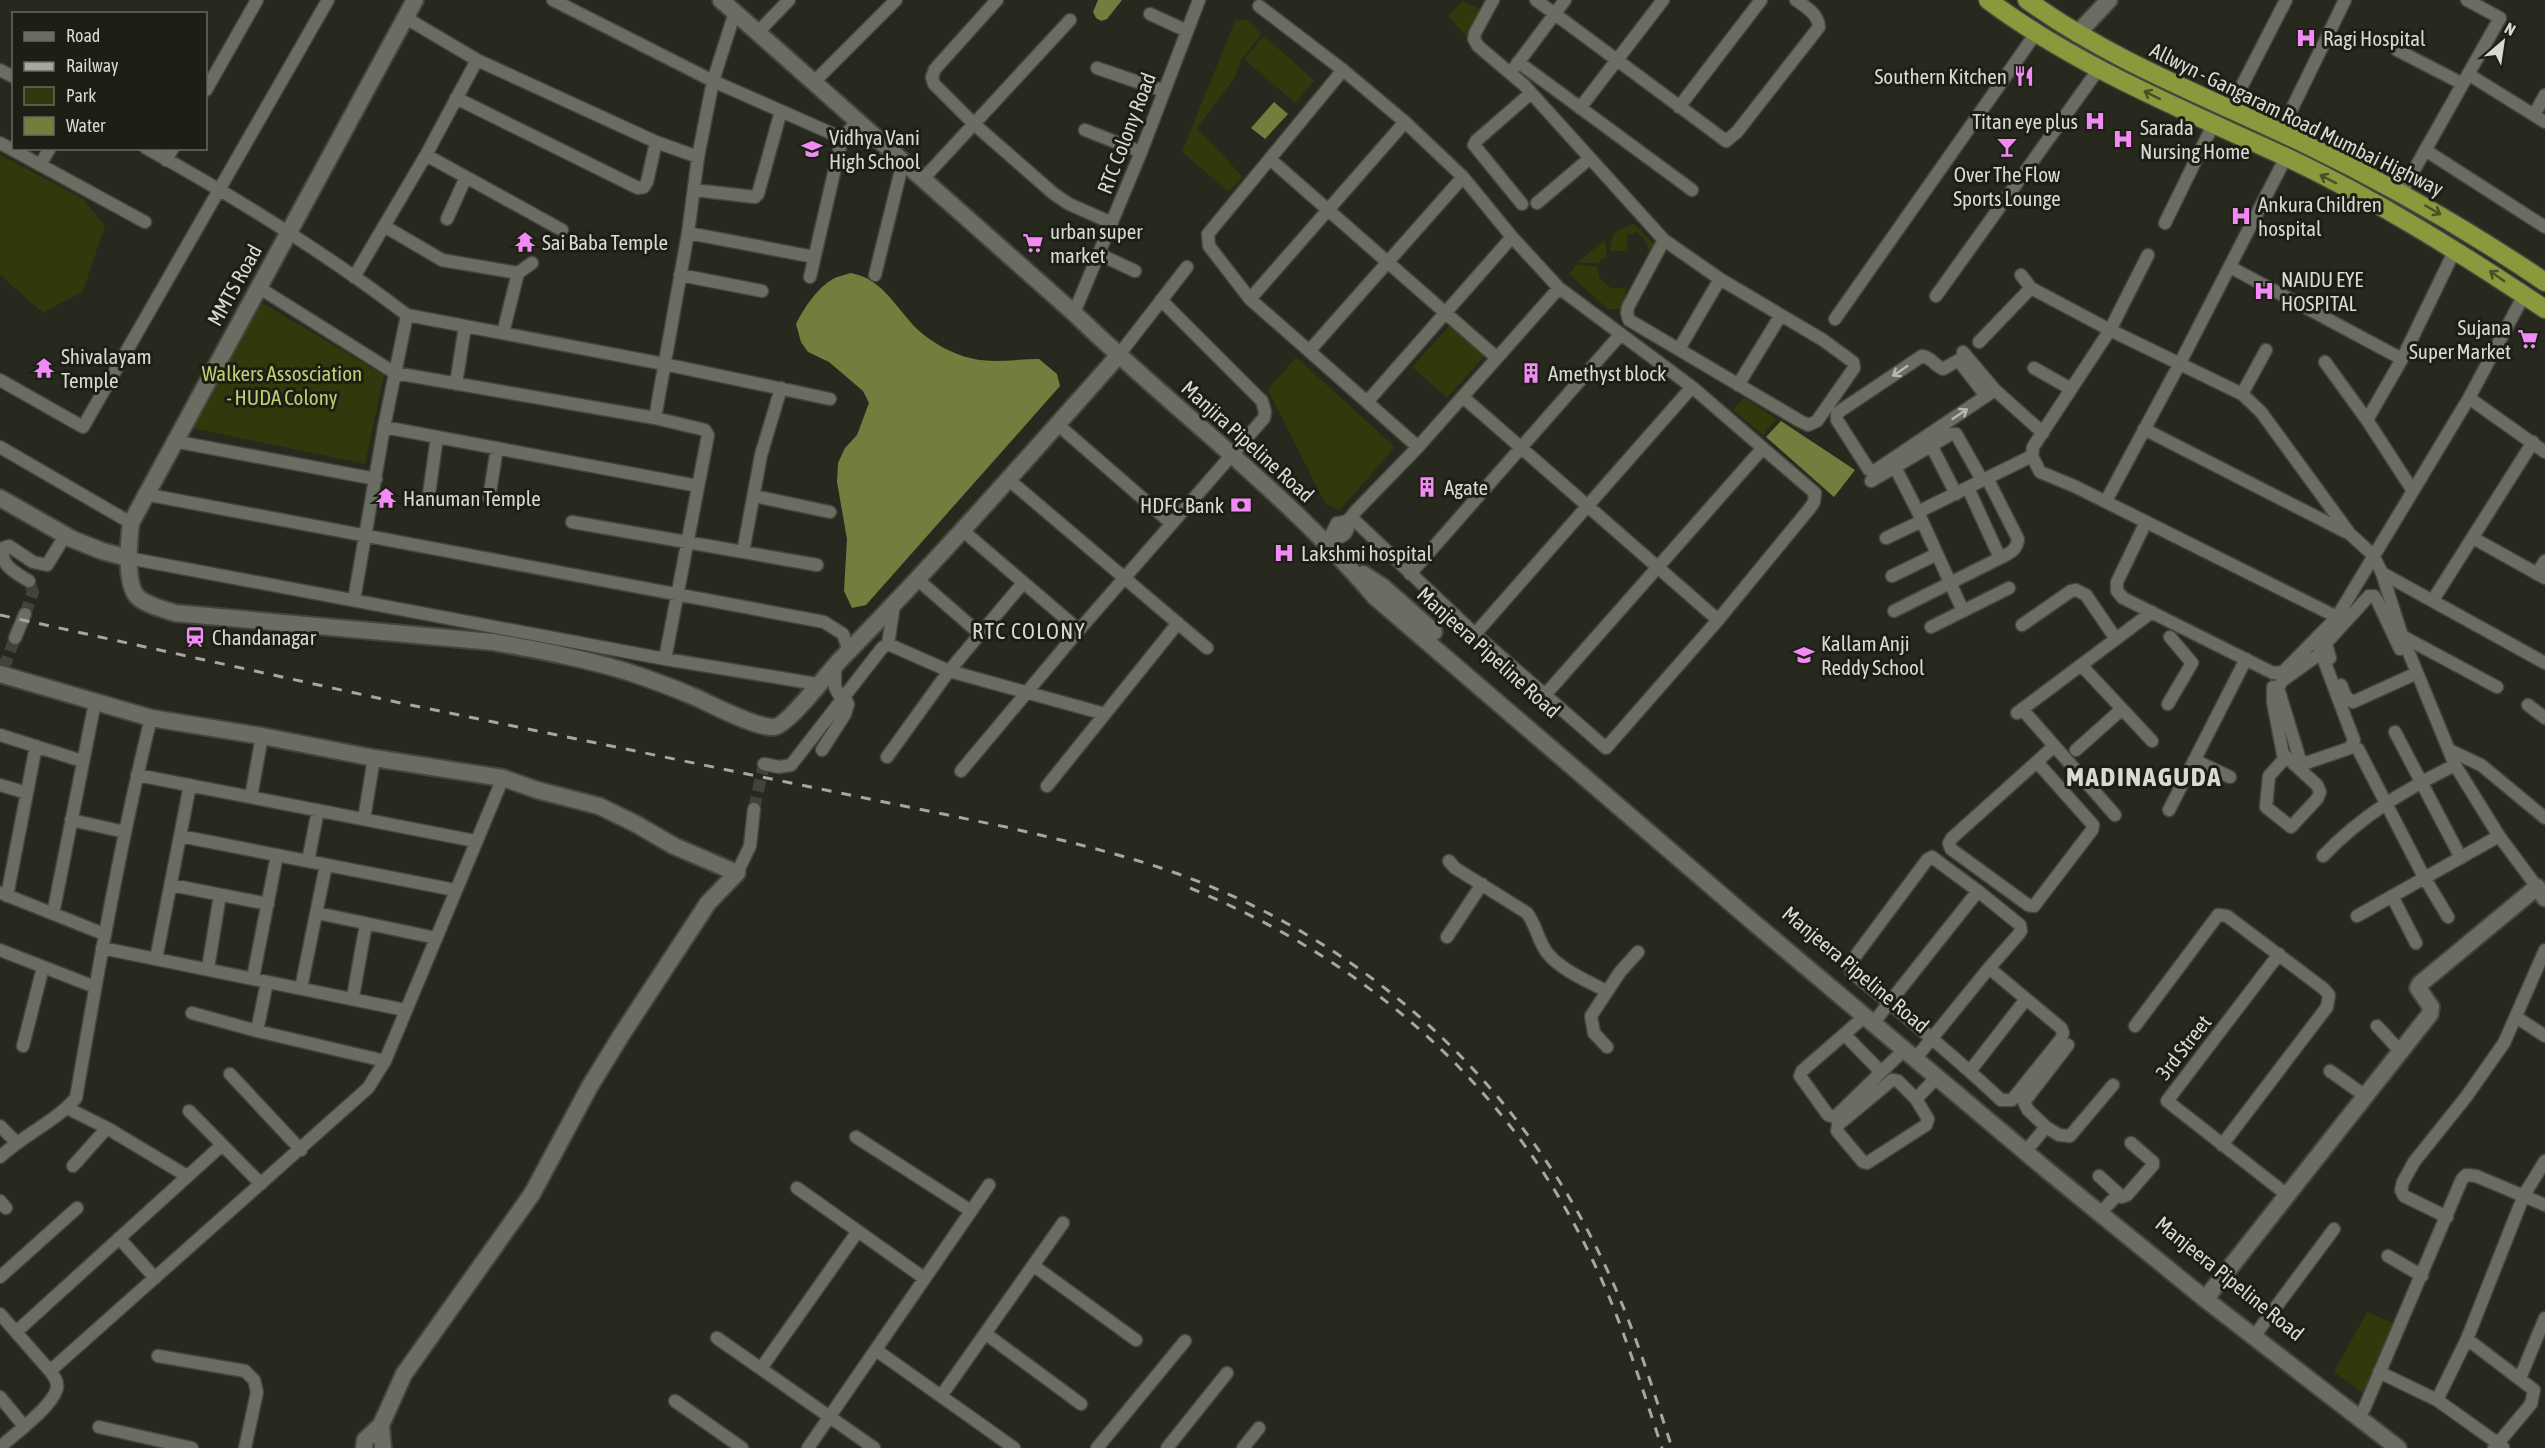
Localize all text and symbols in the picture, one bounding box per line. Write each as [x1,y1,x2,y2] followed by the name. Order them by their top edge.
[12,12,207,150] legend
[2473,12,2533,72] north arrow
[2502,19,2519,39] text: N
[66,25,100,46] text: Road
[2294,26,2318,50] hospital icon: Ragi Hospital
[2323,26,2426,50] place label: Ragi Hospital
[2146,37,2448,201] street label: Allwyn - Gangaram Road Mumbai Highway
[66,55,118,76] text: Railway
[1875,64,2007,88] place label: Southern Kitchen
[2012,64,2036,88] restaurant icon: Southern Kitchen
[1092,69,1160,197] street label: RTC Colony Road
[66,85,96,106] text: Park
[2143,88,2161,100] one-way arrow
[1972,109,2078,133] place label: Titan eye plus
[2083,109,2107,133] hospital icon: Titan eye plus
[66,115,106,136] text: Water
[2140,115,2250,163] place label: Sarada Nursing Home
[829,125,921,173] place label: Vidhya Vani High School
[2111,127,2135,151] hospital icon: Sarada Nursing Home
[1995,135,2019,159] bar icon: Over The Flow Sports Lounge
[800,137,824,161] school or university icon: Vidhya Vani High School
[1953,162,2061,210] place label: Over The Flow Sports Lounge
[2319,172,2337,184] one-way arrow
[2258,192,2382,240] place label: Ankura Children hospital
[2229,204,2253,228] hospital icon: Ankura Children hospital
[2424,205,2441,217] one-way arrow
[1050,219,1143,267] place label: urban super market
[513,230,537,254] temple icon: Sai Baba Temple
[542,230,668,254] place label: Sai Baba Temple
[1021,231,1045,255] supermarket icon: urban super market
[202,240,266,330] street label: MMTS Road
[2281,267,2363,315] place label: NAIDU EYE HOSPITAL
[2489,270,2506,282] one-way arrow
[2252,279,2276,303] hospital icon: NAIDU EYE HOSPITAL
[2409,315,2511,363] place label: Sujana Super Market
[2516,327,2540,351] supermarket icon: Sujana Super Market
[61,344,152,392] place label: Shivalayam Temple
[32,356,56,380] temple icon: Shivalayam Temple
[202,361,362,409] park label: Walkers Assosciation - HUDA Colony
[1519,361,1543,385] building icon: Amethyst block
[1548,361,1666,385] place label: Amethyst block
[1892,365,1908,377] one-way arrow
[1177,375,1319,507] street label: Manjira Pipeline Road
[1951,408,1967,420] one-way arrow
[1415,475,1439,499] building icon: Agate
[1444,475,1488,499] place label: Agate
[374,486,398,510] temple icon: Hanuman Temple
[403,486,541,510] place label: Hanuman Temple
[1140,493,1224,517] place label: HDFC Bank
[1229,493,1253,517] bank icon: HDFC Bank
[1272,541,1296,565] hospital icon: Lakshmi hospital
[1301,541,1433,565] place label: Lakshmi hospital
[1413,582,1565,722] street label: Manjeera Pipeline Road
[972,618,1086,644] district label: RTC COLONY
[183,625,207,649] station icon: Chandanagar
[212,625,317,649] place label: Chandanagar
[1821,631,1925,679] place label: Kallam Anji Reddy School
[1792,643,1816,667] school or university icon: Kallam Anji Reddy School
[2066,761,2222,792] district label: MADINAGUDA
[1778,901,1934,1037] street label: Manjeera Pipeline Road
[2150,1010,2216,1084] street label: 3rd Street
[2151,1211,2309,1345] street label: Manjeera Pipeline Road

